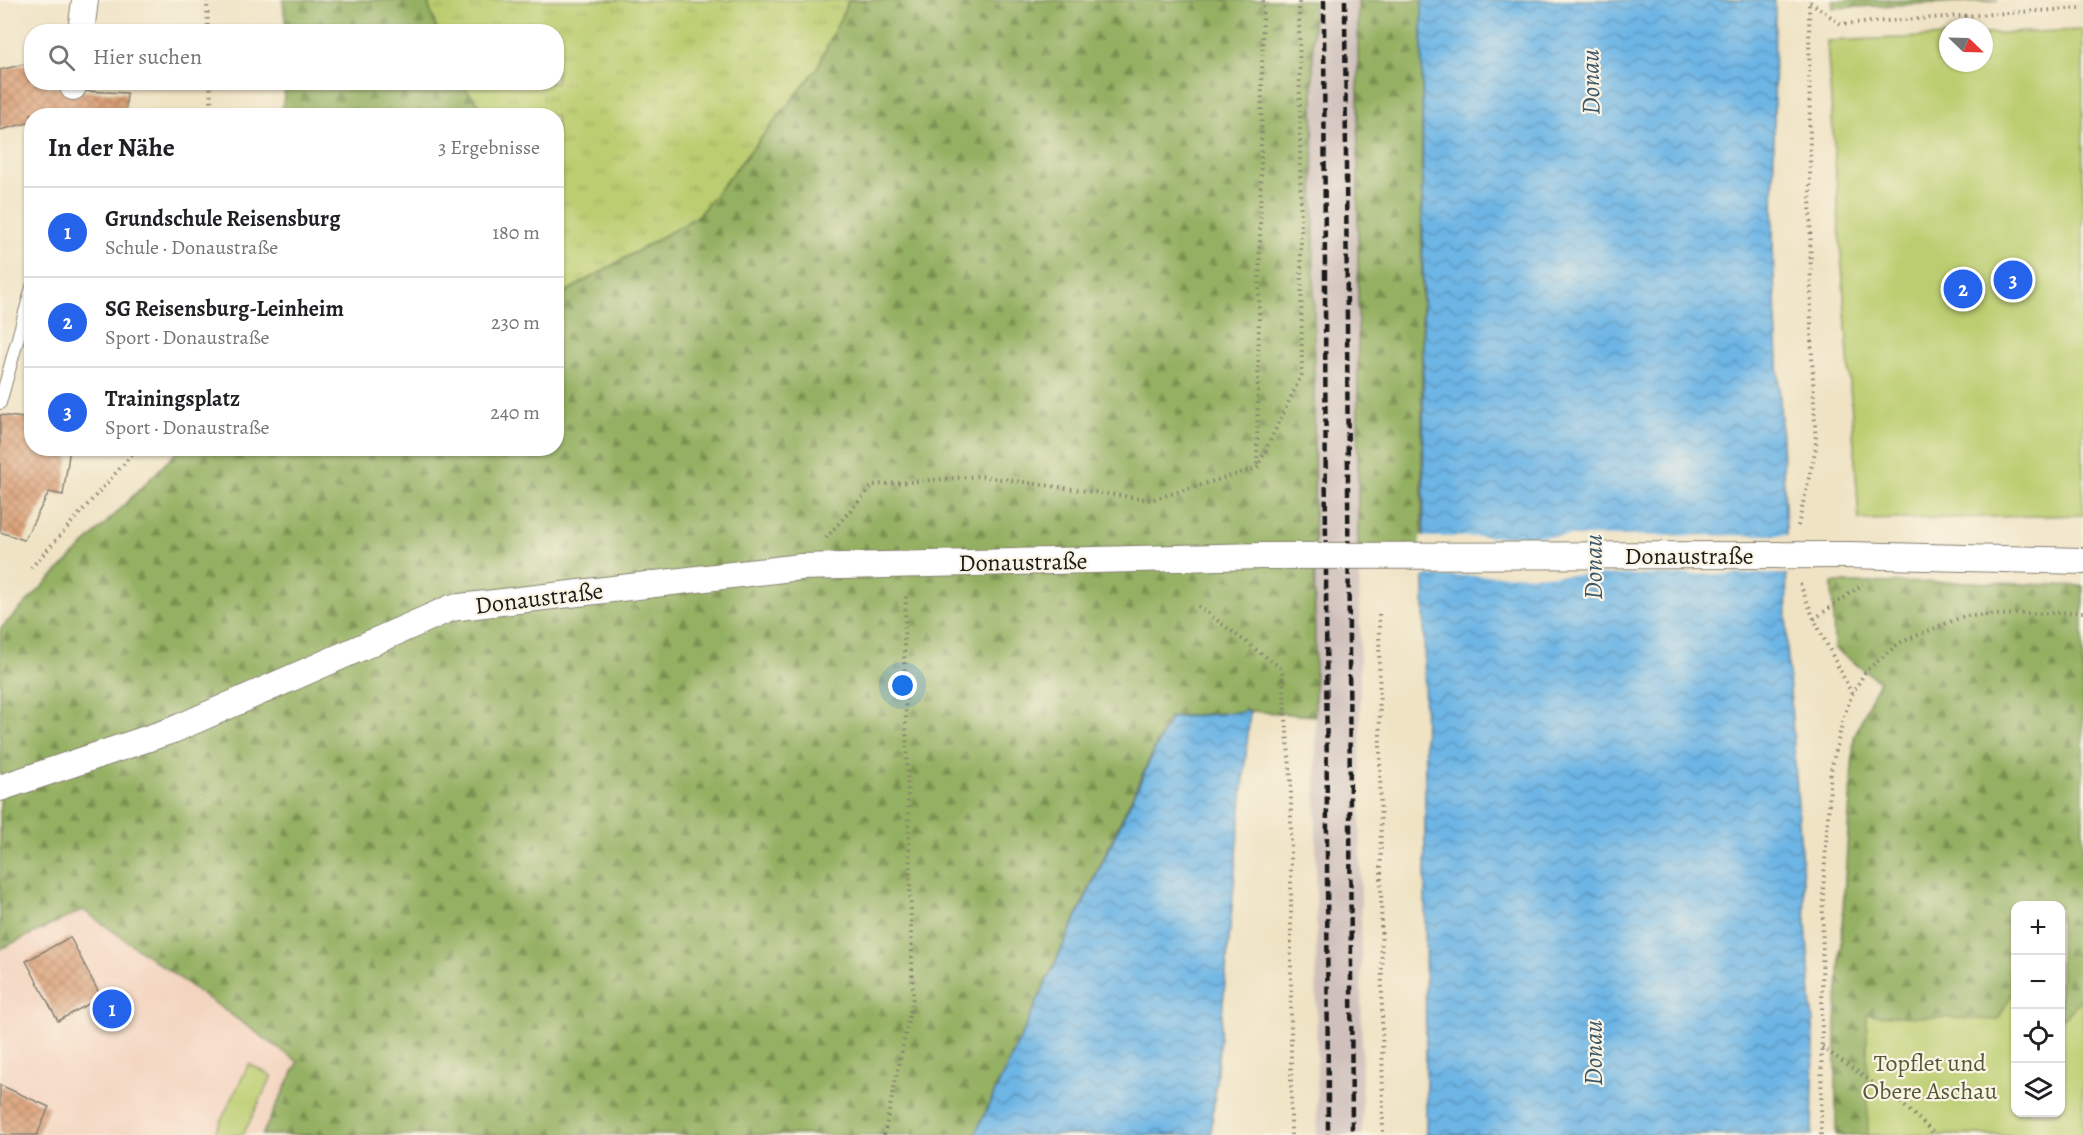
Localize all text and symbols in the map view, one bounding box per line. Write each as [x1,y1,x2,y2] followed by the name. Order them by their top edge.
[1939,18,1993,72] north arrow
[24,24,564,90] search box
[45,41,78,74] icon: search
[93,42,202,72] text: Hier suchen
[1572,49,1609,115] water label: Donau
[48,130,175,165] text: In der Nähe
[438,134,540,161] text: 3 Ergebnisse
[105,204,340,234] text: Grundschule Reisensburg
[64,219,71,246] text: 1
[492,219,540,246] text: 180 m
[105,234,278,261] text: Schule · Donaustraße
[1994,258,2032,302] pin: 3
[1944,266,1982,312] pin: 2
[105,294,344,324] text: SG Reisensburg-Leinheim
[63,309,72,336] text: 2
[491,309,540,336] text: 230 m
[105,324,270,351] text: Sport · Donaustraße
[105,384,240,414] text: Trainingsplatz
[63,399,72,426] text: 3
[490,399,540,426] text: 240 m
[105,414,270,441] text: Sport · Donaustraße
[1576,534,1611,600] water label: Donau
[1625,540,1753,572] street label: Donaustraße
[958,545,1088,579] street label: Donaustraße
[473,574,605,622] street label: Donaustraße
[888,671,917,700] your location
[2011,901,2065,1117] map controls
[2011,901,2065,955] button: +
[2011,955,2065,1009] button: −
[92,986,132,1032] pin: 1
[2011,1009,2065,1063] button: locate
[1576,1020,1611,1086] water label: Donau
[1863,1047,1997,1107] park label: Topflet und Obere Aschau
[2011,1063,2065,1117] button: layers

